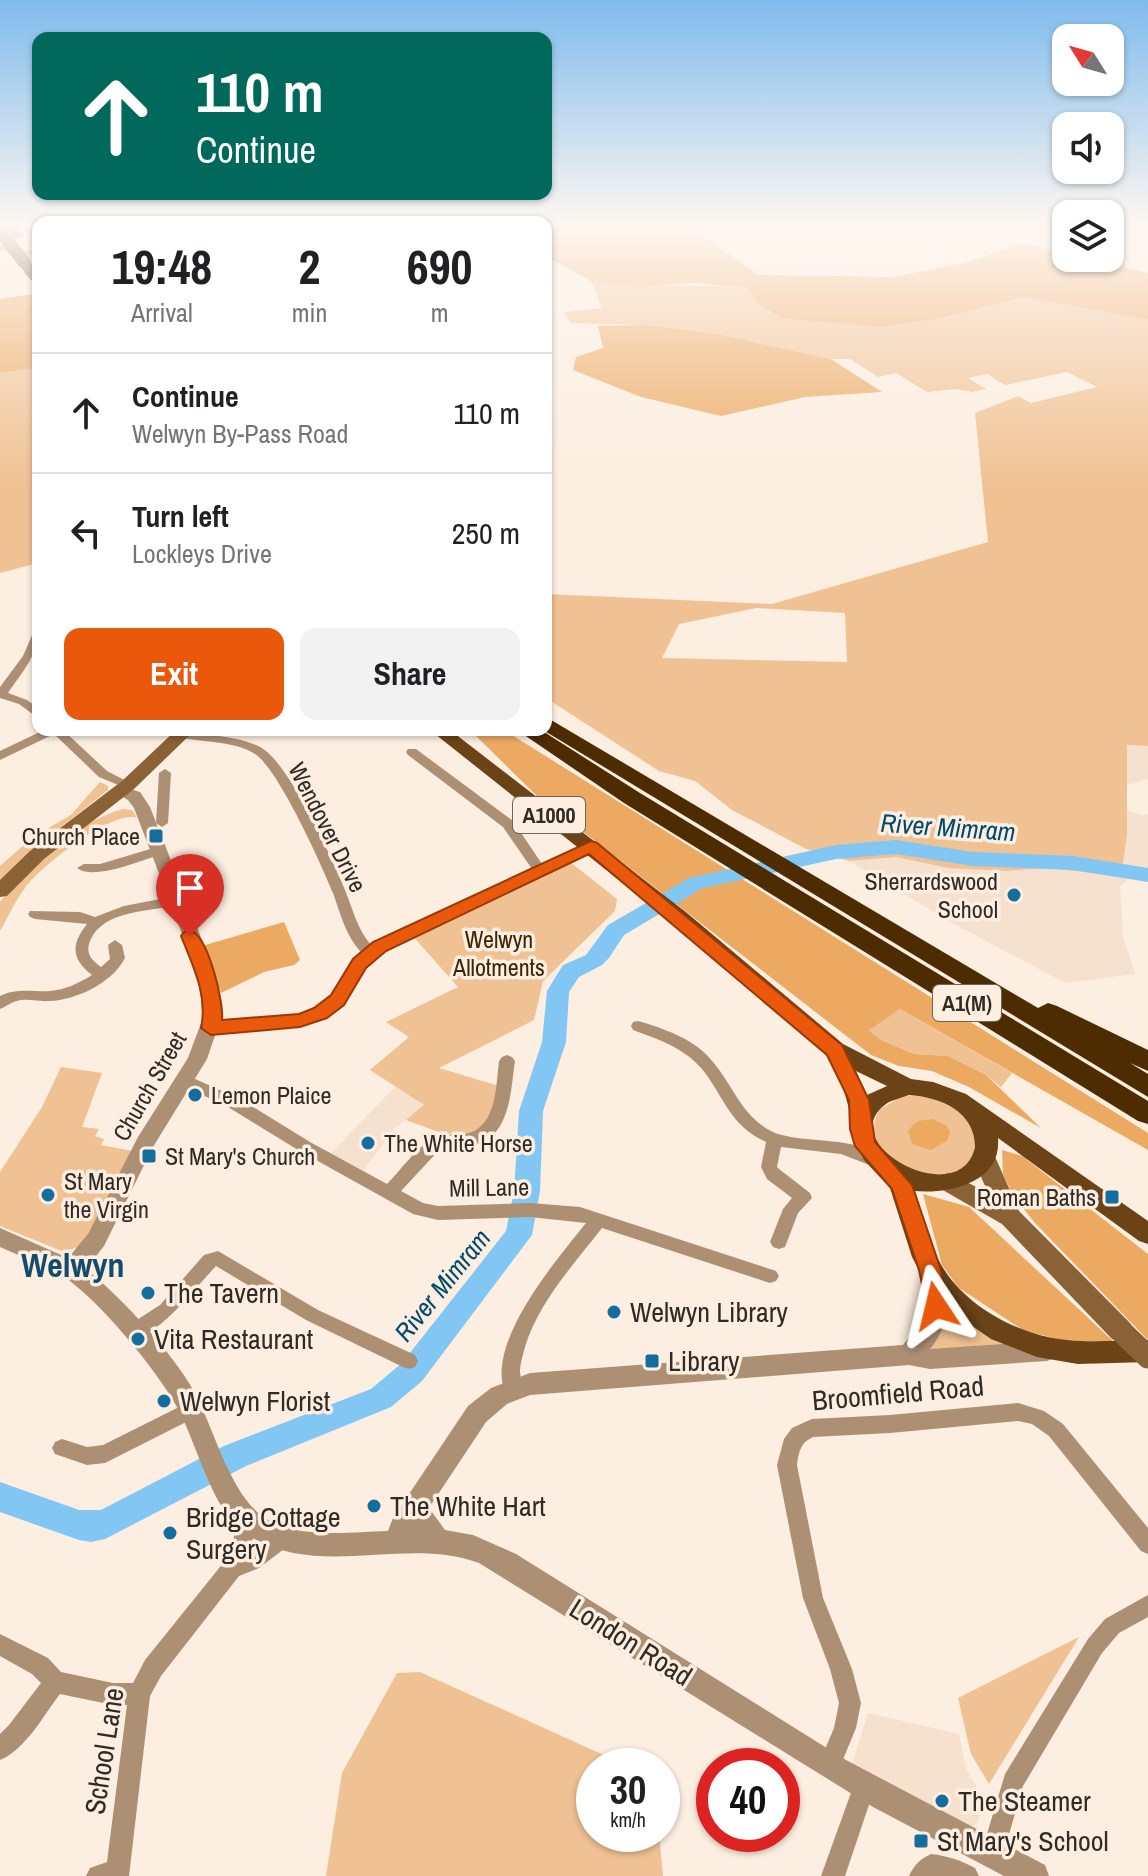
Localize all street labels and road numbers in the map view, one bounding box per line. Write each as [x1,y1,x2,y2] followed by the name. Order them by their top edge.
[282,757,374,897] street label: Wendover Drive
[513,797,585,833] road number: A1000
[933,985,1001,1021] road number: A1(M)
[105,1025,193,1147] street label: Church Street
[449,1170,529,1204] street label: Mill Lane
[811,1367,985,1419] street label: Broomfield Road
[562,1589,700,1695] street label: London Road
[75,1685,133,1817] street label: School Lane

